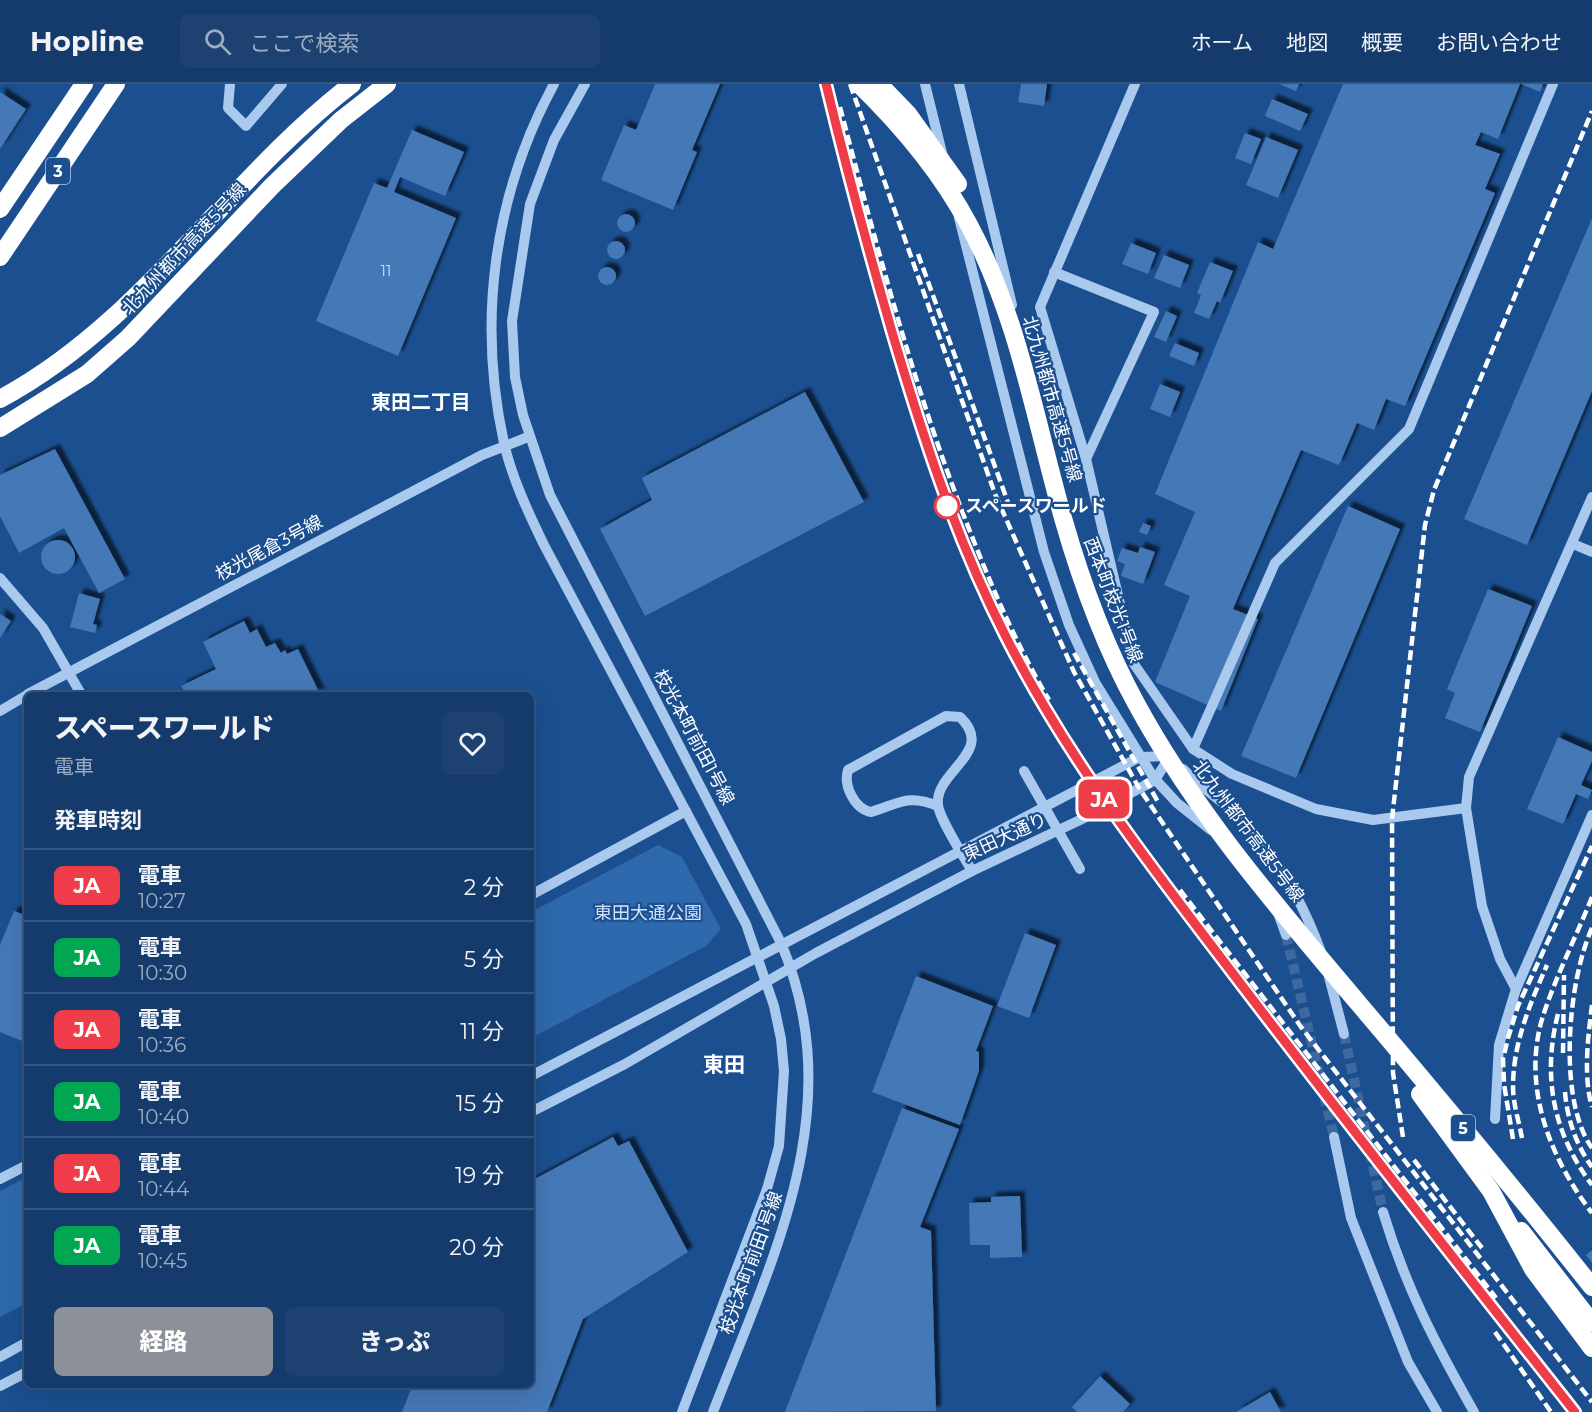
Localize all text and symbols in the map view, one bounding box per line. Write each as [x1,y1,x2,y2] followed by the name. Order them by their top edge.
[180,14,600,68] search box
[30,24,144,58] text: Hopline
[201,25,234,58] icon: search
[249,30,359,57] text: ここで検索
[1191,30,1253,55] text: ホーム
[1286,30,1328,55] text: 地図
[1361,30,1403,55] text: 概要
[1436,30,1562,55] text: お問い合わせ
[46,158,70,184] road number: 3
[117,179,251,319] street label: 北九州都市高速5号線
[381,261,391,280] house number: 11
[1018,313,1086,485] street label: 北九州都市高速5号線
[371,390,471,414] district label: 東田二丁目
[934,493,960,519] marker: スペースワールド
[965,495,1107,517] place label: スペースワールド
[212,511,326,585] street label: 枝光尾倉3号線
[1079,534,1147,666] street label: 西本町枝光1号線
[649,665,739,809] street label: 枝光本町前田1号線
[54,711,275,745] text: スペースワールド
[441,712,504,775] button: heart
[54,755,94,779] text: 電車
[1187,756,1309,906] street label: 北九州都市高速5号線
[1077,780,1131,818] line badge: JA
[1090,787,1118,812] text: JA
[54,807,142,834] text: 発車時刻
[960,808,1050,866] street label: 東田大通り
[138,862,182,889] text: 電車
[73,873,101,898] text: JA
[464,874,504,901] text: 2 分
[138,889,186,913] text: 10:27
[594,902,702,924] park label: 東田大通公園
[138,934,182,961] text: 電車
[73,945,101,970] text: JA
[464,946,504,973] text: 5 分
[138,961,187,985] text: 10:30
[138,1006,182,1033] text: 電車
[73,1017,101,1042] text: JA
[460,1018,504,1045] text: 11 分
[138,1033,186,1057] text: 10:36
[703,1052,745,1077] district label: 東田
[138,1078,182,1105] text: 電車
[73,1089,101,1114] text: JA
[456,1090,504,1117] text: 15 分
[138,1105,189,1129] text: 10:40
[1451,1115,1475,1141] road number: 5
[138,1150,182,1177] text: 電車
[73,1161,101,1186] text: JA
[455,1162,504,1189] text: 19 分
[138,1177,189,1201] text: 10:44
[715,1189,787,1337] street label: 枝光本町前田1号線
[138,1222,182,1249] text: 電車
[73,1233,101,1258] text: JA
[449,1234,504,1261] text: 20 分
[138,1249,187,1273] text: 10:45
[54,1307,273,1376] button: 経路
[285,1307,504,1376] button: きっぷ

